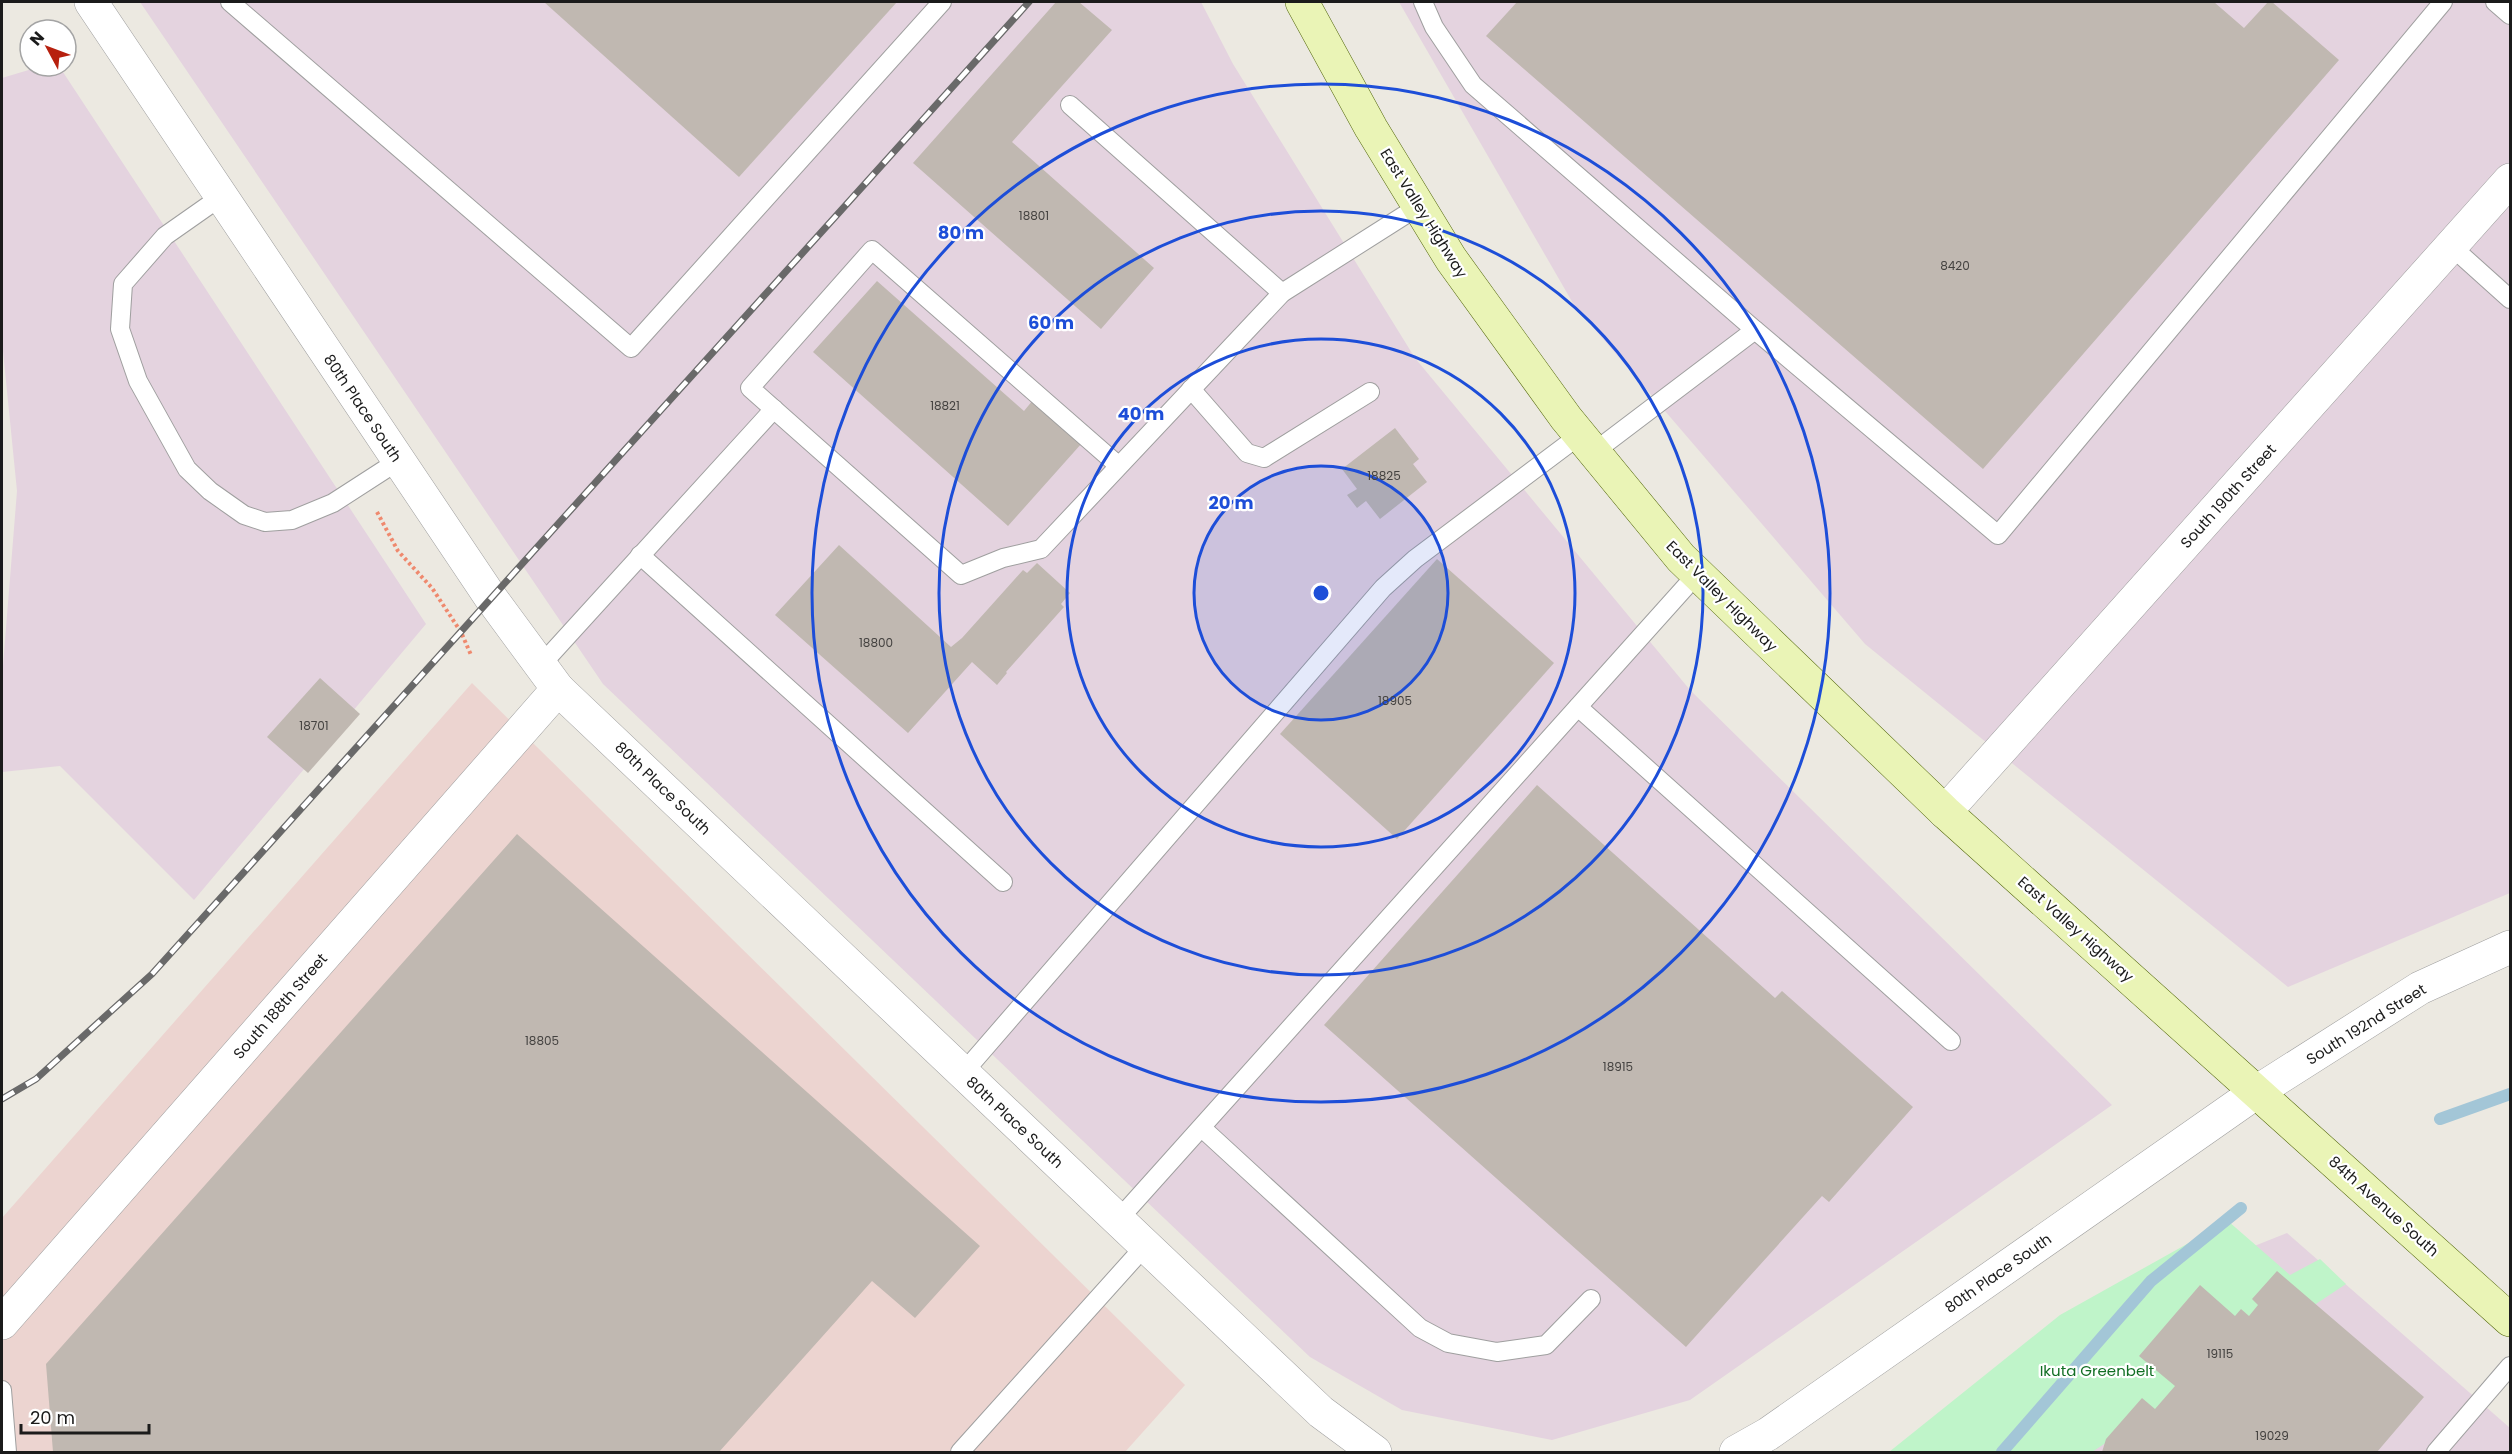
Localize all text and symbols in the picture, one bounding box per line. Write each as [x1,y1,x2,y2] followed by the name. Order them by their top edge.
[18,18,78,78] north arrow
[24,26,50,51] text: N
[1376,144,1473,282] street label: East Valley Highway
[1019,207,1049,224] house number: 18801
[938,220,984,245] text: 80 m
[1940,257,1970,274] house number: 8420
[1028,310,1074,335] text: 60 m
[319,350,407,466] street label: 80th Place South
[930,397,960,414] house number: 18821
[1118,401,1164,426] text: 40 m
[2175,439,2281,553] street label: South 190th Street
[1367,467,1401,484] house number: 18825
[1209,490,1253,515] text: 20 m
[1662,536,1783,657] street label: East Valley Highway
[1311,583,1331,603] centre of rings
[859,634,893,651] house number: 18800
[1378,692,1412,709] house number: 18905
[299,717,329,734] house number: 18701
[610,737,716,839] street label: 80th Place South
[2014,871,2139,987] street label: East Valley Highway
[228,949,332,1063] street label: South 188th Street
[2302,979,2430,1069] street label: South 192nd Street
[525,1032,559,1049] house number: 18805
[1603,1058,1633,1075] house number: 18915
[962,1071,1068,1173] street label: 80th Place South
[2324,1151,2444,1261] street label: 84th Avenue South
[1940,1228,2056,1318] street label: 80th Place South
[2207,1345,2233,1362] house number: 19115
[2040,1360,2154,1381] park label: Ikuta Greenbelt
[21,1397,148,1435] scale bar
[30,1405,75,1430] text: 20 m
[2255,1427,2289,1444] house number: 19029

